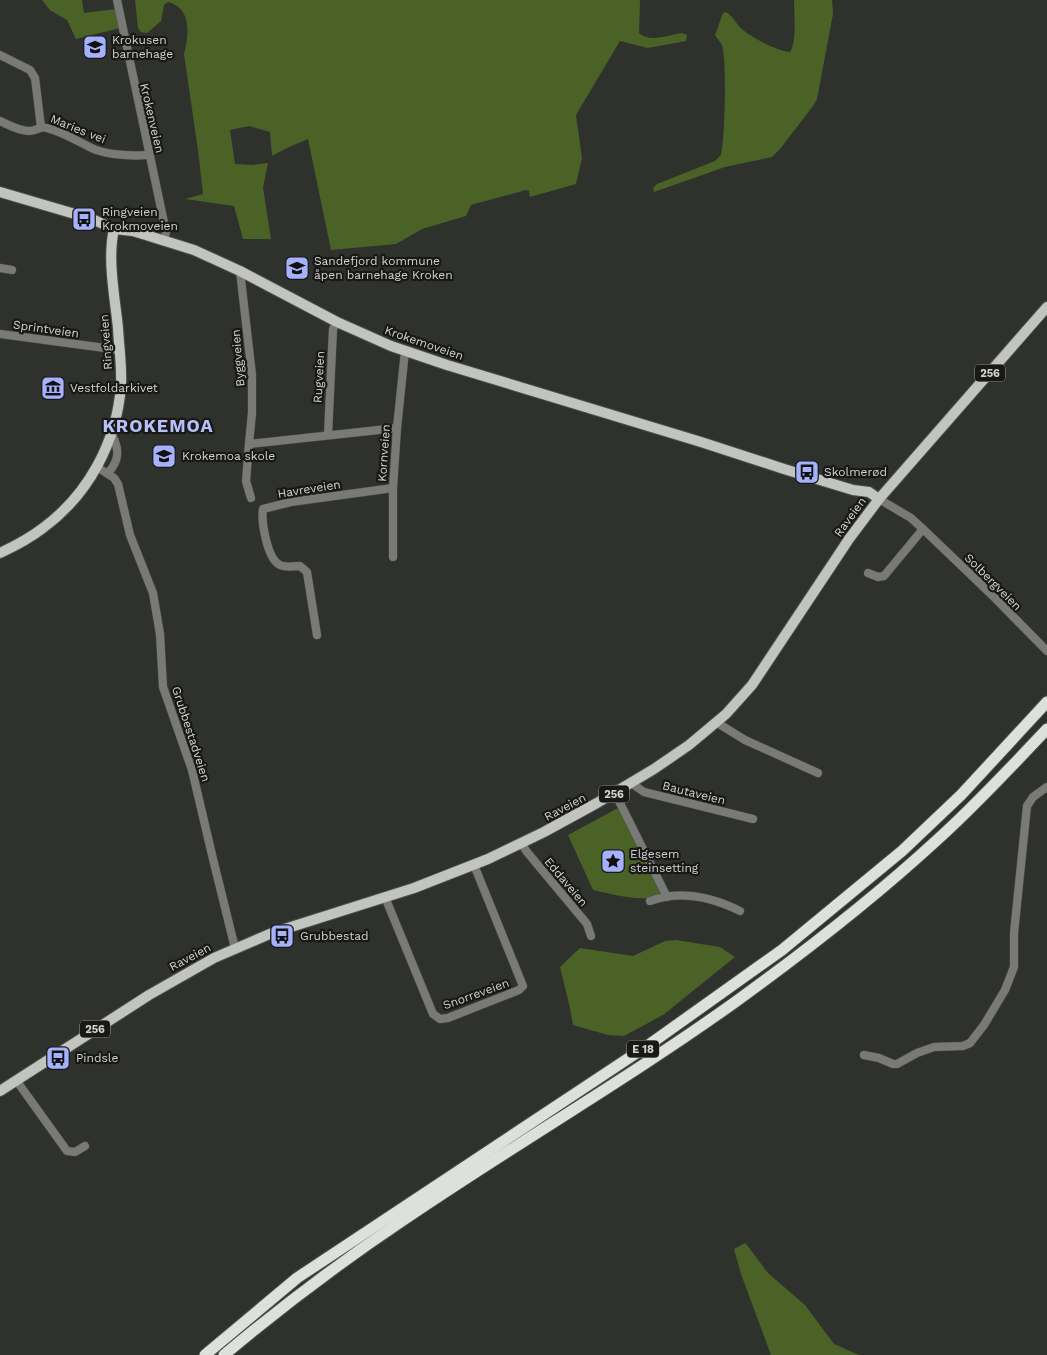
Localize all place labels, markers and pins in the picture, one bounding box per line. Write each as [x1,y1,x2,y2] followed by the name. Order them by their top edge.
[112,33,173,61] place label: Krokusen barnehage
[82,34,108,60] school or university icon: Krokusen barnehage
[102,205,178,233] place label: Ringveien Krokmoveien
[71,206,97,232] bus stop icon: Ringveien Krokmoveien
[314,254,453,282] place label: Sandefjord kommune åpen barnehage Kroken
[284,255,310,281] school or university icon: Sandefjord kommune åpen barnehage Kroken
[40,375,66,401] museum icon: Vestfoldarkivet
[70,381,158,395] place label: Vestfoldarkivet
[151,443,177,469] school or university icon: Krokemoa skole
[182,449,275,463] place label: Krokemoa skole
[794,459,820,485] bus stop icon: Skolmerød
[824,465,887,479] place label: Skolmerød
[630,847,699,875] place label: Elgesem steinsetting
[600,848,626,874] place icon: Elgesem steinsetting
[269,923,295,949] bus stop icon: Grubbestad
[300,929,369,943] place label: Grubbestad
[45,1045,71,1071] bus stop icon: Pindsle
[76,1051,118,1065] place label: Pindsle

